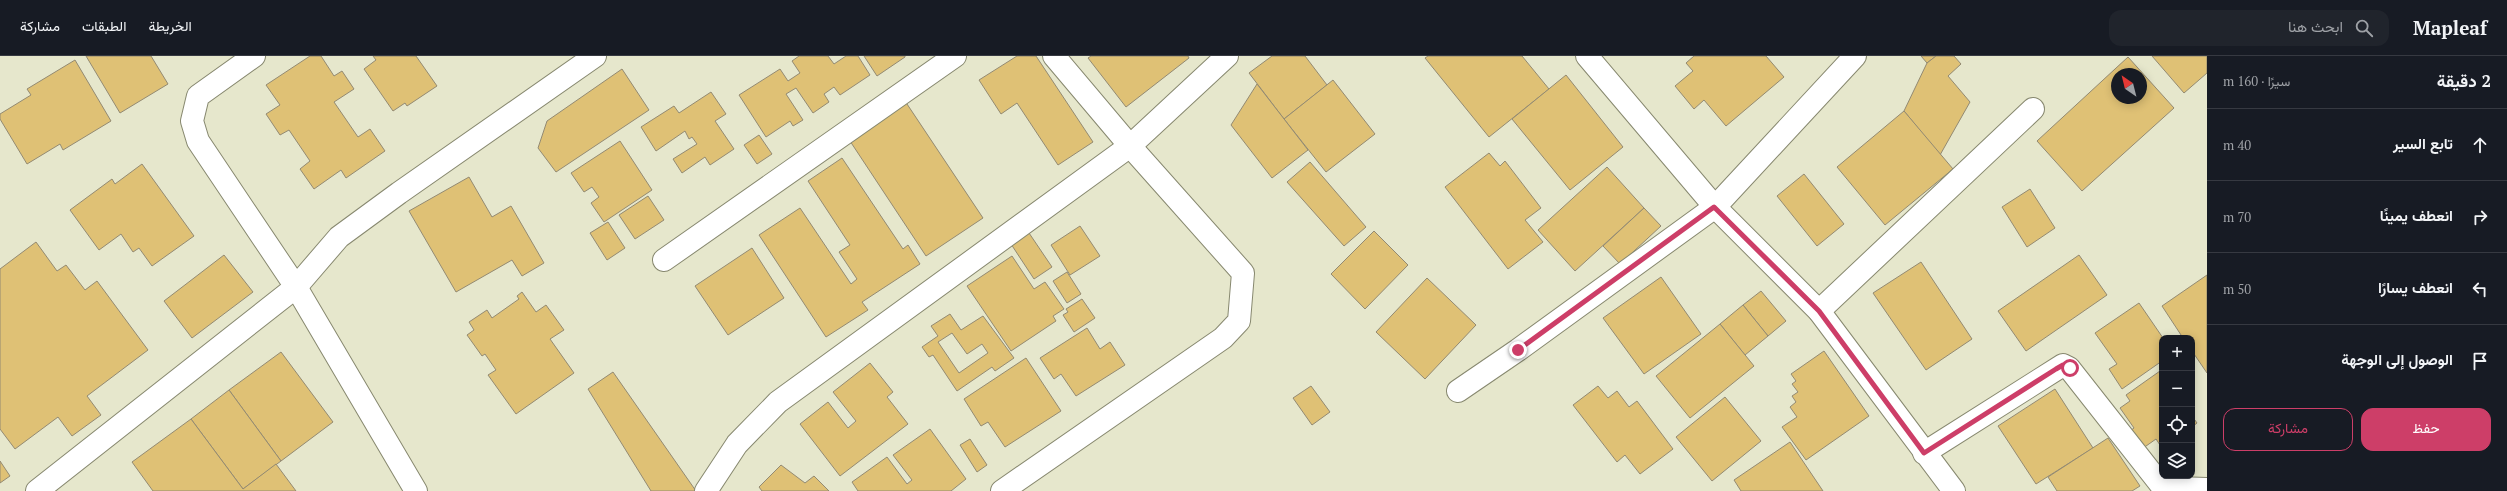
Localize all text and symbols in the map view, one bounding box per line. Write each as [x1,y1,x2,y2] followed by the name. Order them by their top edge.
[2109,10,2389,46] search box
[2413,15,2487,40] text: Mapleaf
[20,16,60,35] text: مشاركة
[82,16,126,35] text: الطبقات
[148,16,192,35] text: الخريطة
[2288,16,2343,36] text: ابحث هنا
[2353,17,2375,39] icon: search
[2111,68,2147,104] north arrow
[2437,69,2491,92] text: 2 دقيقة
[2223,72,2290,90] text: سيرًا · 160 m
[2393,133,2453,153] text: تابع السير
[2469,134,2491,156] icon: ahead
[2223,136,2251,154] text: 40 m
[2380,205,2453,225] text: انعطف يمينًا
[2469,206,2491,228] icon: right
[2223,208,2251,226] text: 70 m
[2378,277,2453,297] text: انعطف يسارًا
[2469,278,2491,300] icon: left
[2223,280,2251,298] text: 50 m
[2159,335,2195,479] map controls
[2159,335,2195,371] button: +
[1509,341,1527,359] route end
[2341,349,2453,369] text: الوصول إلى الوجهة
[2469,350,2491,372] icon: arrive
[2061,359,2079,377] route start
[2159,371,2195,407] button: −
[2159,407,2195,443] button: locate
[2223,408,2353,451] button: مشاركة
[2361,408,2491,451] button: حفظ
[2159,443,2195,479] button: layers

